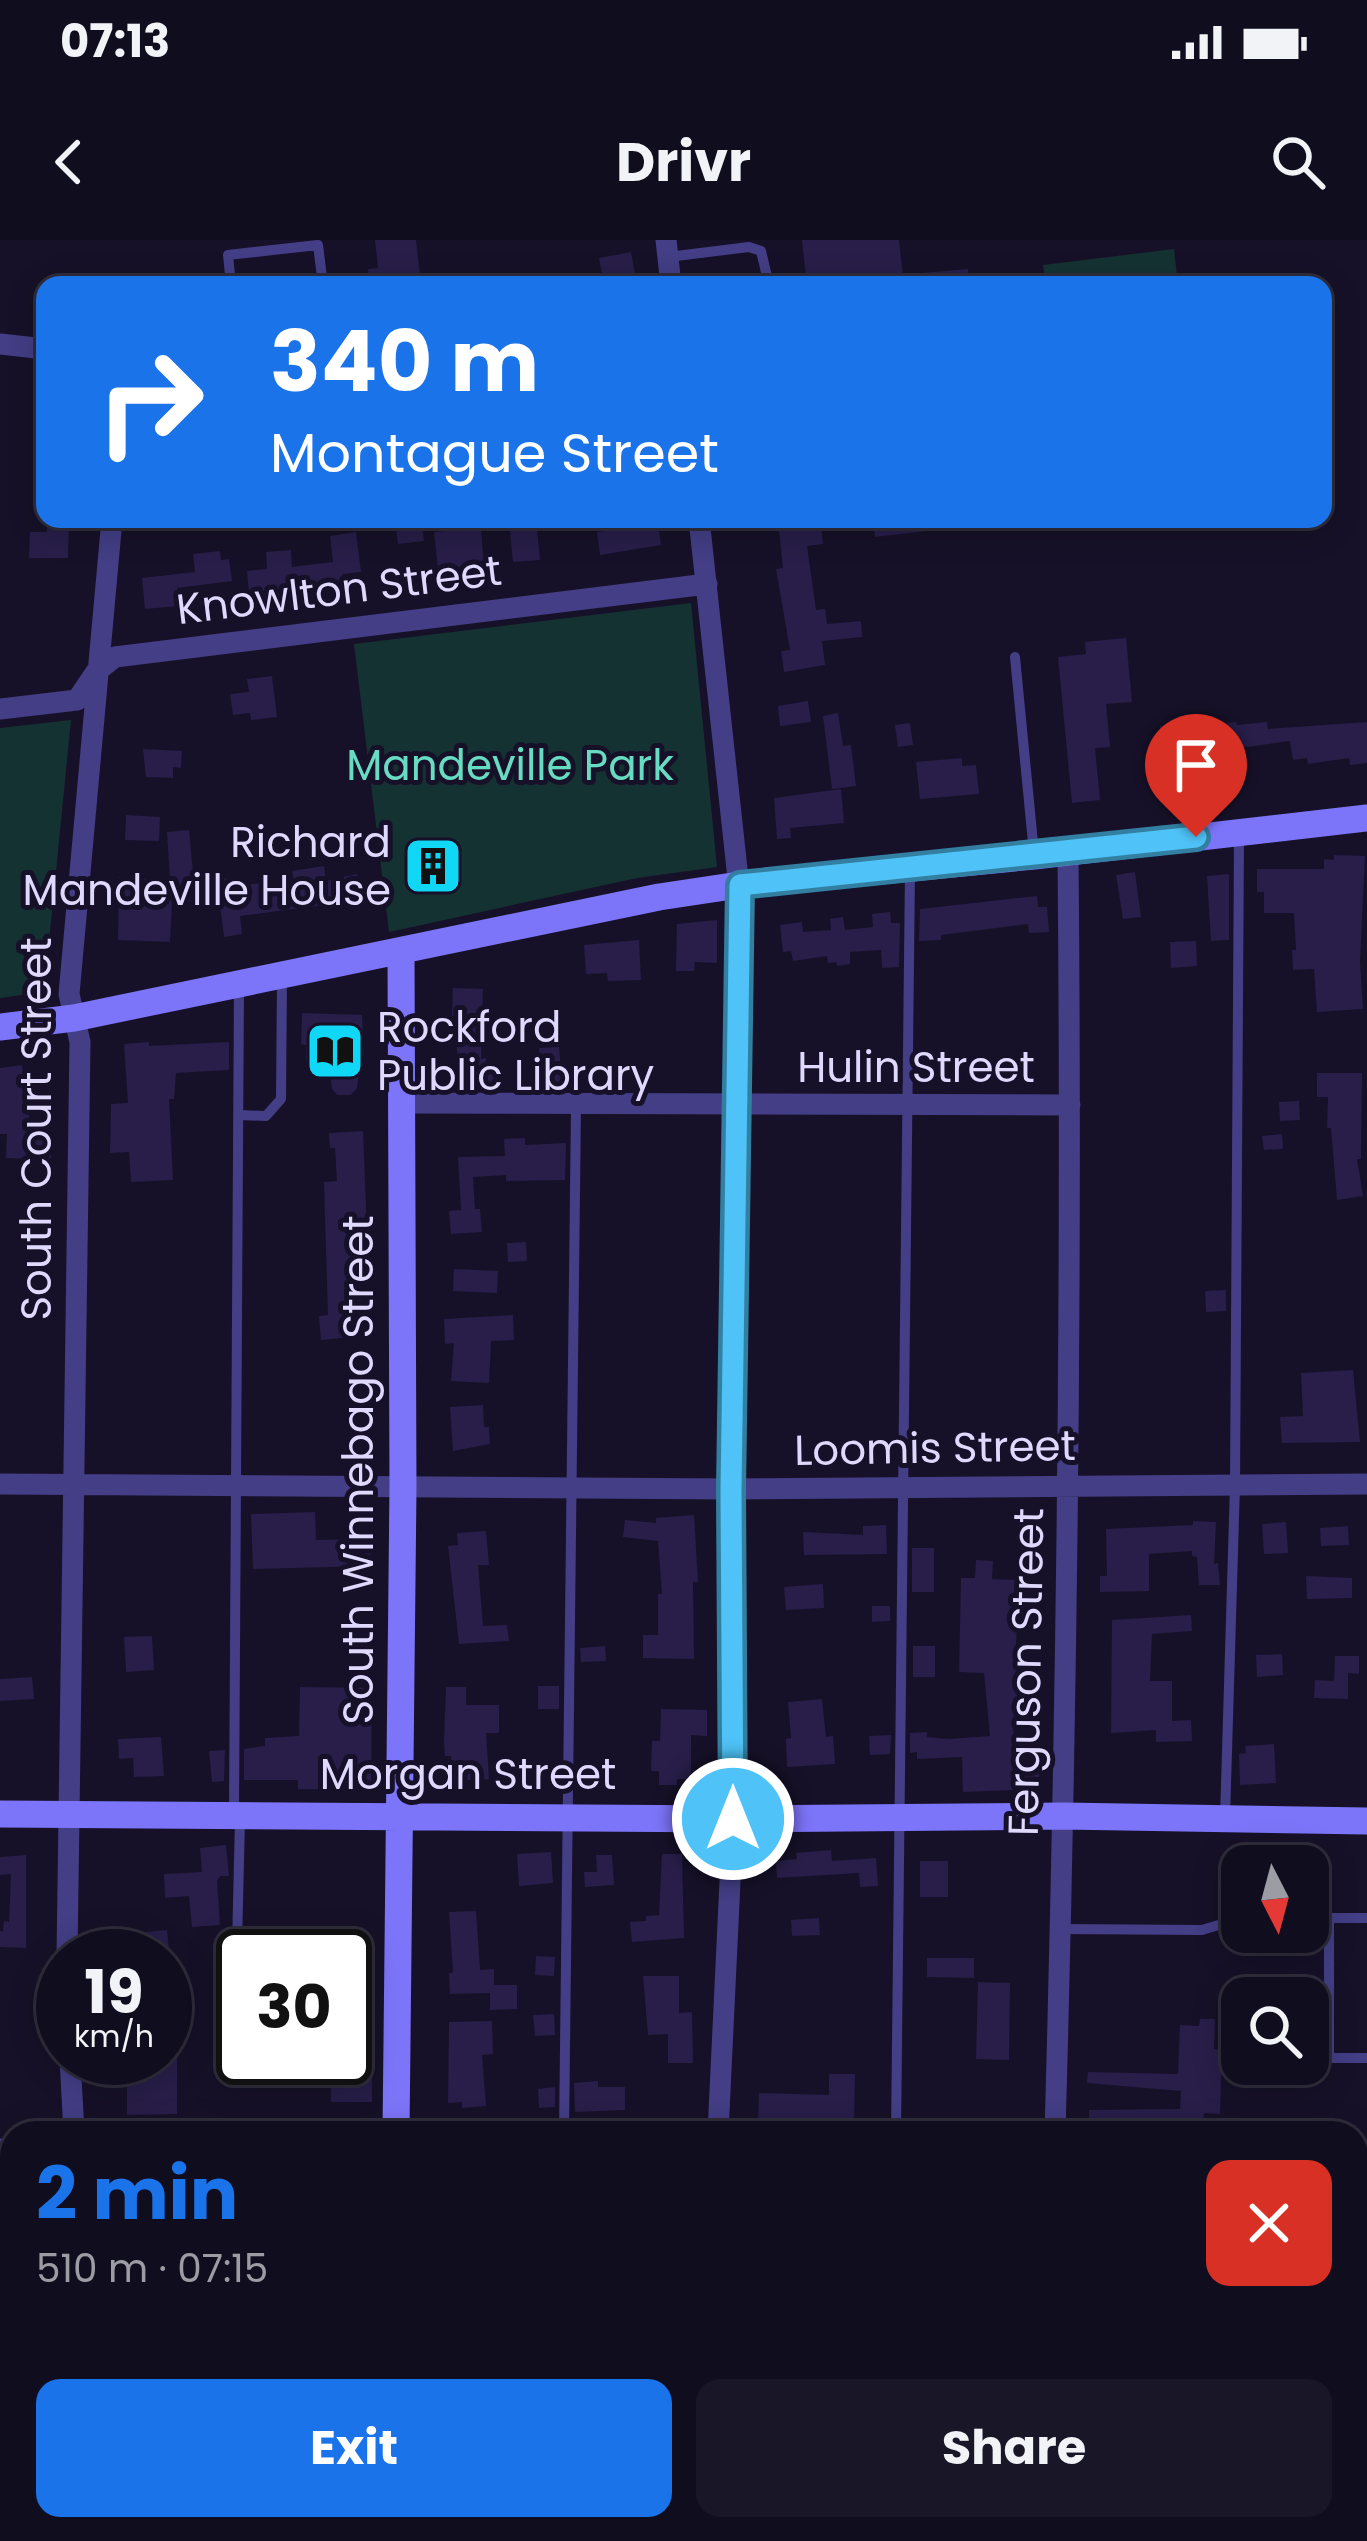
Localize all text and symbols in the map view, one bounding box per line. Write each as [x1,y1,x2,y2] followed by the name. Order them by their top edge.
[60,10,170,73] text: 07:13
[616,124,751,200] text: Drivr
[36,129,102,195] icon: back
[1265,129,1331,195] icon: search
[270,303,539,420] text: 340 m
[72,324,228,480] icon: right
[270,415,719,491] text: Montague Street
[173,541,505,639] street label: Knowlton Street
[1145,714,1247,837] pin
[1163,732,1229,798] icon: arrive
[346,736,674,795] park label: Mandeville Park
[23,813,391,920] place label: Richard Mandeville House
[402,835,464,897] building icon: Richard Mandeville House
[7,937,66,1321] street label: South Court Street
[377,998,655,1105] place label: Rockford Public Library
[304,1020,366,1082] library icon: Rockford Public Library
[797,1038,1035,1097] street label: Hulin Street
[329,1215,388,1725] street label: South Winnebago Street
[794,1416,1076,1480] street label: Loomis Street
[994,1507,1058,1837] street label: Ferguson Street
[320,1745,616,1804] street label: Morgan Street
[670,1756,796,1882] position arrow
[1221,1845,1329,1953] north arrow
[1221,1845,1329,2085] map controls
[216,1929,372,2085] speed limit sign: 30
[84,1950,144,2034] text: 19
[1221,1977,1329,2085] button: search
[74,2015,154,2058] text: km/h
[36,2143,238,2244] text: 2 min
[1206,2160,1332,2286] button: close
[36,2241,268,2296] text: 510 m · 07:15
[36,2379,672,2517] button: Exit
[696,2379,1332,2517] button: Share

